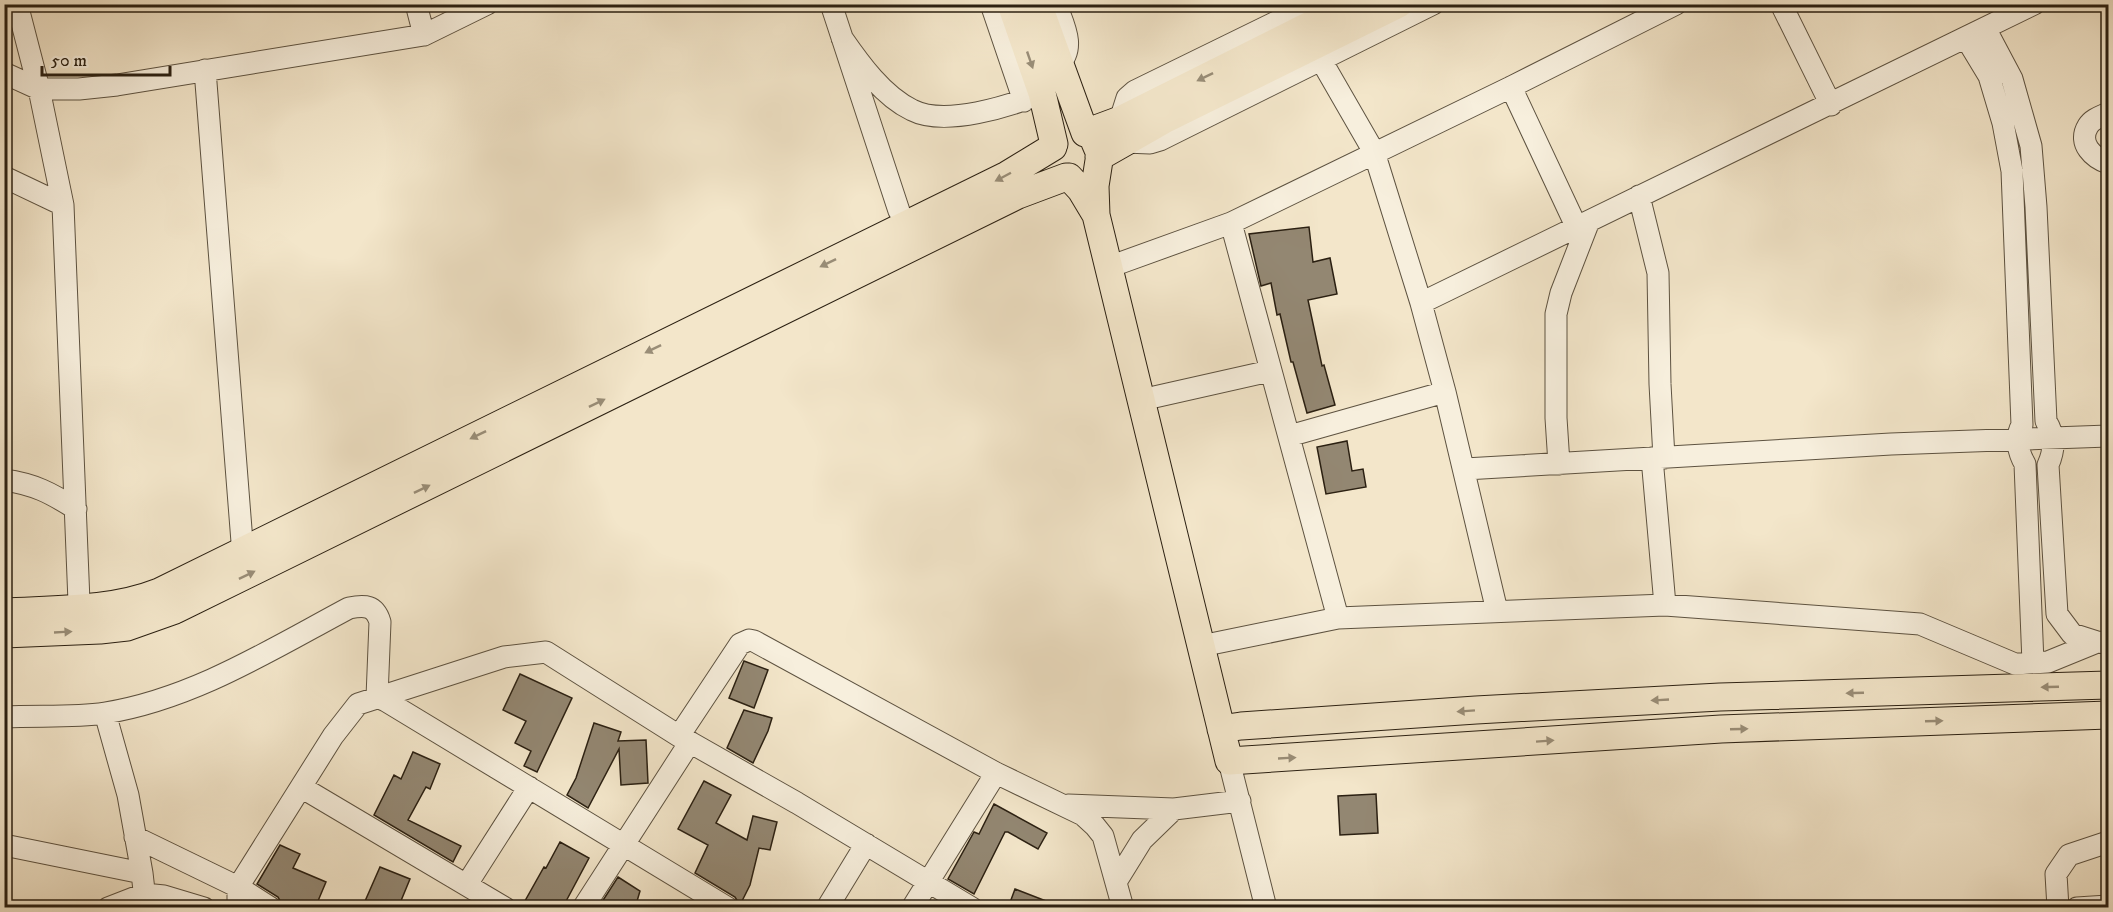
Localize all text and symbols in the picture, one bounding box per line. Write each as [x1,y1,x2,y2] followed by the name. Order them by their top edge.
[42,39,170,77] scale bar
[51,50,87,72] text: 50 m
[1026,51,1036,69] one-way arrow
[1197,73,1214,82] one-way arrow
[994,172,1011,182] one-way arrow
[819,258,837,268] one-way arrow
[644,344,662,354] one-way arrow
[588,398,605,407] one-way arrow
[469,430,487,440] one-way arrow
[413,484,430,493] one-way arrow
[238,570,255,580] one-way arrow
[53,627,72,636] one-way arrow
[2041,682,2060,692] one-way arrow
[1846,688,1865,698] one-way arrow
[1651,696,1670,705] one-way arrow
[1456,706,1475,716] one-way arrow
[1925,717,1944,726] one-way arrow
[1730,724,1749,733] one-way arrow
[1535,736,1554,746] one-way arrow
[1278,753,1297,763] one-way arrow

